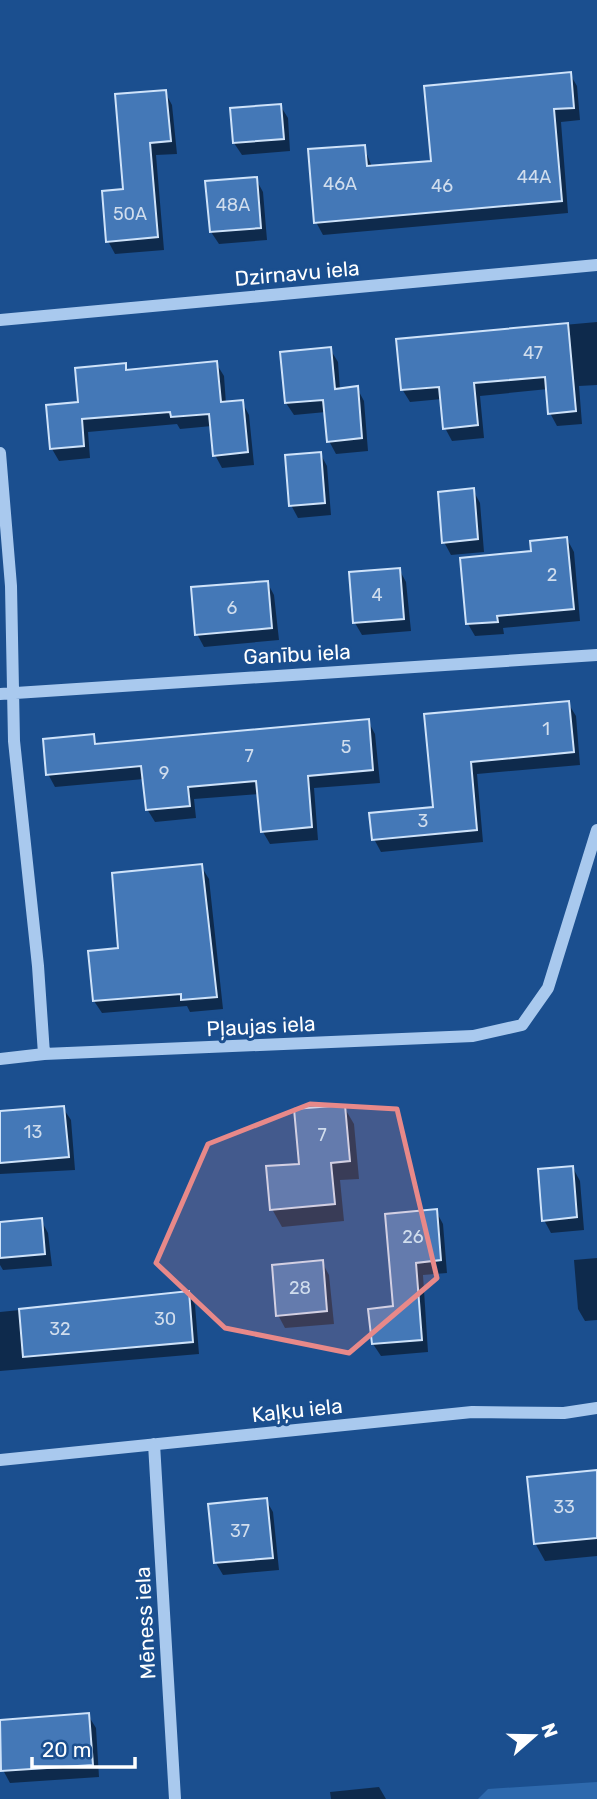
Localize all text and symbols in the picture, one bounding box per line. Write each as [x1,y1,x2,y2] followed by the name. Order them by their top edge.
[517,166,551,188] house number: 44A
[323,173,357,195] house number: 46A
[431,175,453,197] house number: 46
[216,194,250,216] house number: 48A
[113,203,147,225] house number: 50A
[234,255,360,291] street label: Dzirnavu iela
[523,342,543,364] house number: 47
[547,564,557,586] house number: 2
[371,584,383,606] house number: 4
[227,597,238,619] house number: 6
[243,639,351,669] street label: Ganību iela
[542,718,550,740] house number: 1
[341,736,351,758] house number: 5
[244,745,254,767] house number: 7
[159,762,169,784] house number: 9
[418,810,428,832] house number: 3
[206,1011,316,1041] street label: Pļaujas iela
[24,1121,42,1143] house number: 13
[317,1124,327,1146] house number: 7
[402,1226,424,1248] house number: 26
[289,1277,311,1299] house number: 28
[154,1308,176,1330] house number: 30
[49,1318,71,1340] house number: 32
[250,1393,344,1427] street label: Kaļķu iela
[553,1496,575,1518] house number: 33
[230,1520,250,1542] house number: 37
[130,1566,160,1680] street label: Mēness iela
[499,1701,569,1771] north arrow
[536,1720,563,1741] text: N
[32,1726,135,1770] scale bar
[42,1737,91,1762] text: 20 m

